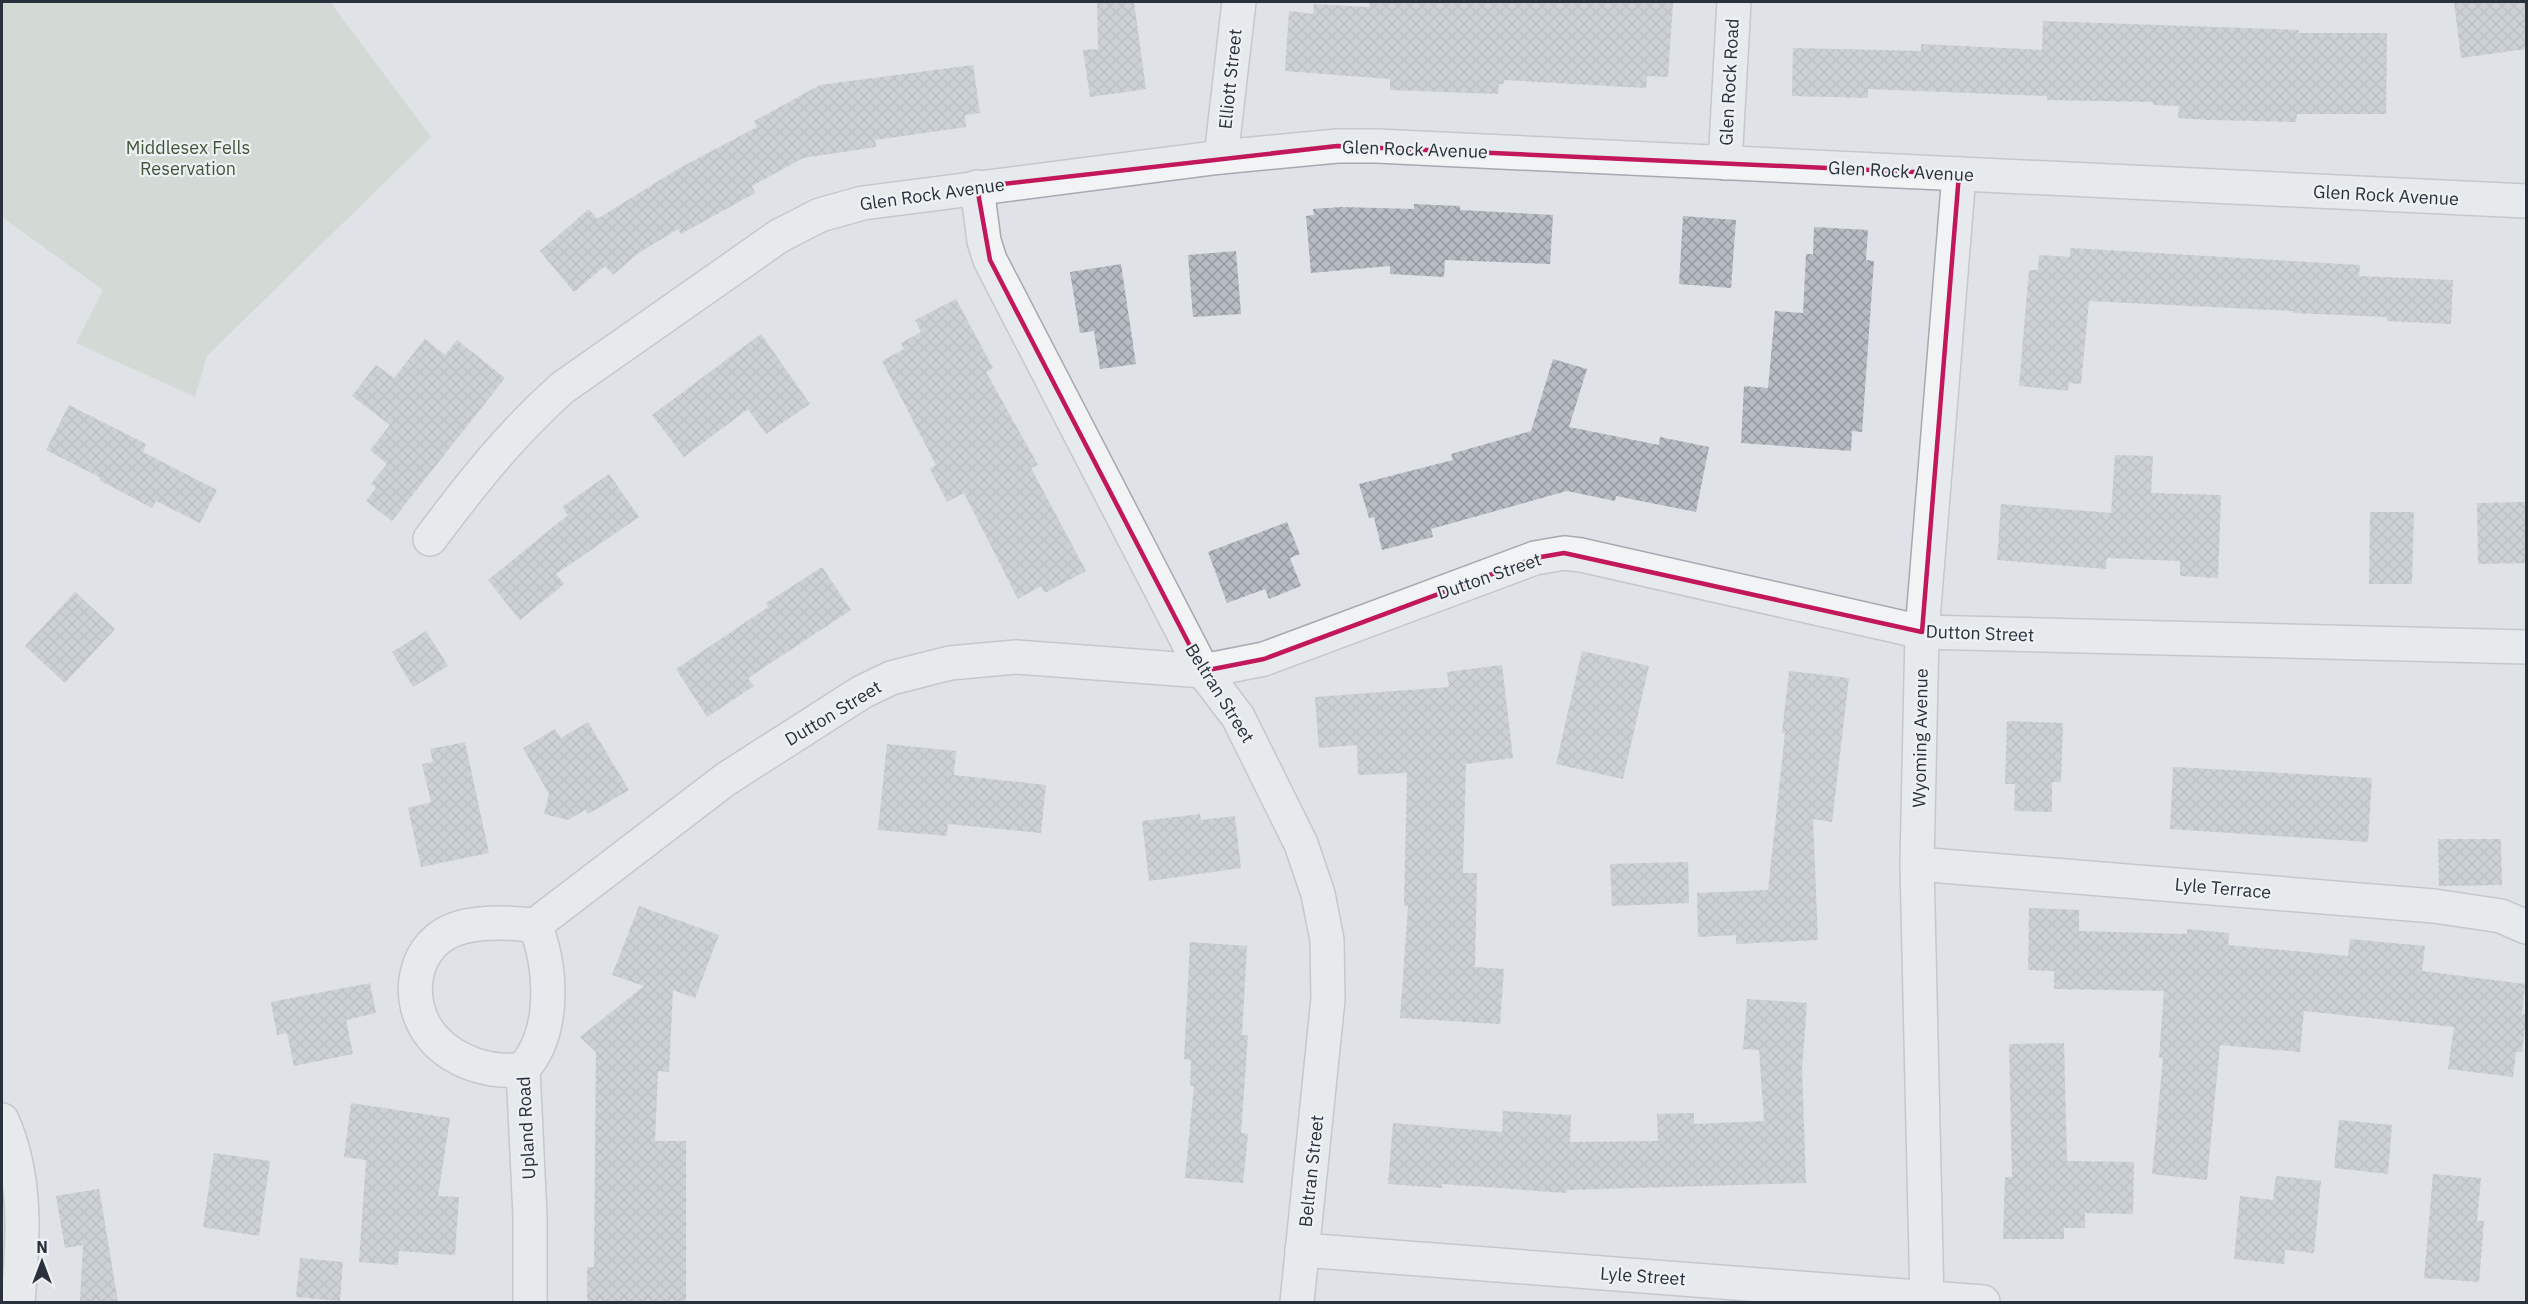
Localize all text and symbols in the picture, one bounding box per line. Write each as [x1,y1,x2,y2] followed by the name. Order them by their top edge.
[1714,18,1744,146] street label: Glen Rock Road
[1213,28,1247,130] street label: Elliott Street
[1342,135,1488,163] street label: Glen Rock Avenue
[126,136,250,180] park label: Middlesex Fells Reservation
[1828,156,1975,186] street label: Glen Rock Avenue
[858,172,1006,216] street label: Glen Rock Avenue
[2313,180,2460,210] street label: Glen Rock Avenue
[1434,547,1544,605] street label: Dutton Street
[1925,620,2035,646] street label: Dutton Street
[1180,639,1260,747] street label: Beltran Street
[1907,668,1933,808] street label: Wyoming Avenue
[781,675,885,751] street label: Dutton Street
[2174,872,2272,904] street label: Lyle Terrace
[512,1076,540,1180] street label: Upland Road
[1294,1114,1328,1228] street label: Beltran Street
[12,1232,72,1292] north arrow
[36,1237,48,1257] text: N
[1599,1262,1687,1290] street label: Lyle Street

